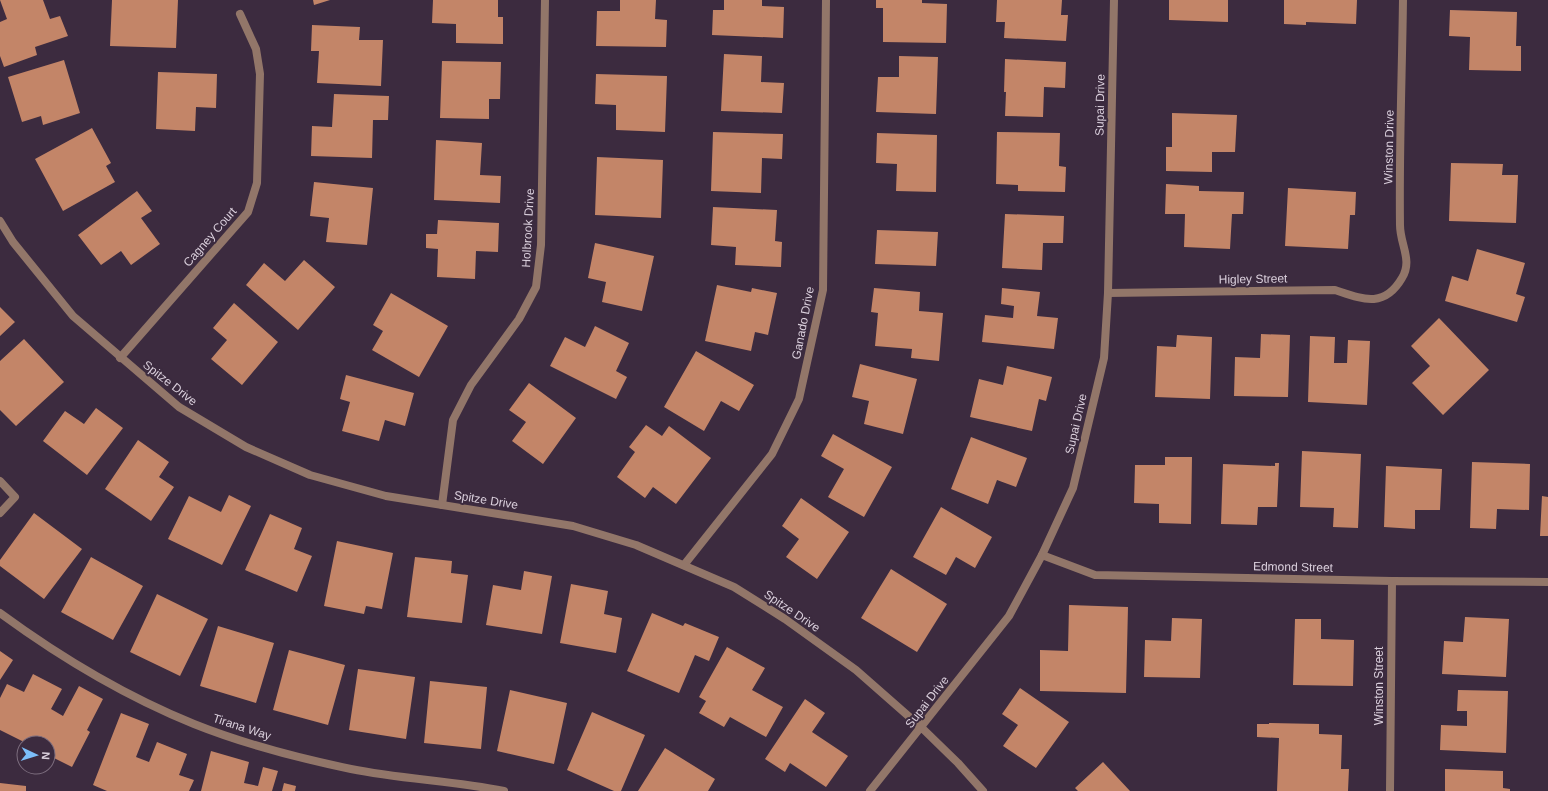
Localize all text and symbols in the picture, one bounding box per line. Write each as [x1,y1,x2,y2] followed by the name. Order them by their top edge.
[1092,74,1108,136] street label: Supai Drive
[1381,109,1397,184] street label: Winston Drive
[519,188,537,268] street label: Holbrook Drive
[180,204,240,270] street label: Cagney Court
[1219,271,1288,287] street label: Higley Street
[789,285,817,361] street label: Ganado Drive
[140,358,200,409] street label: Spitze Drive
[1062,392,1090,456] street label: Supai Drive
[453,488,519,512] street label: Spitze Drive
[1253,559,1334,575] street label: Edmond Street
[761,587,823,635] street label: Spitze Drive
[1372,646,1386,725] street label: Winston Street
[902,673,952,731] street label: Supai Drive
[211,711,273,743] street label: Tirana Way
[16,735,56,775] north arrow
[40,751,52,760] text: N

